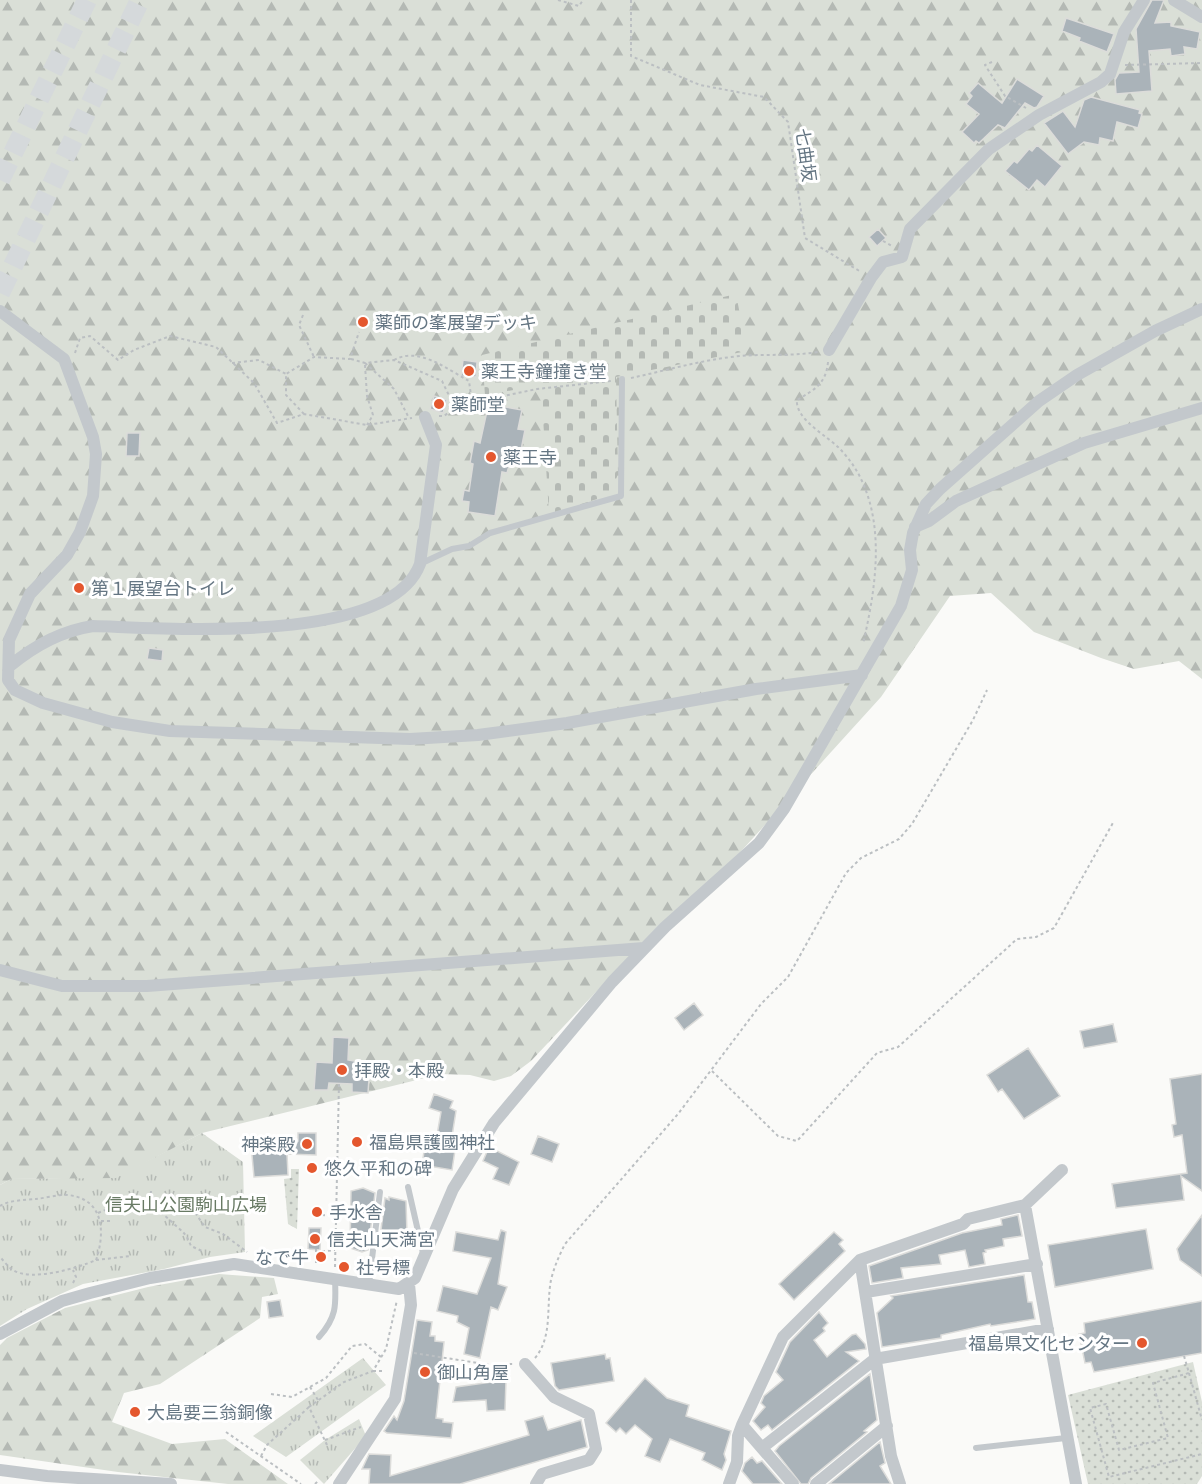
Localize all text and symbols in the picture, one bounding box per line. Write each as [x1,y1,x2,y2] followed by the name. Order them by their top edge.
[791,127,821,183] street label: 七曲坂
[375,311,537,334] place label: 薬師の峯展望デッキ
[356,315,370,329] marker: 薬師の峯展望デッキ
[481,360,607,383] place label: 薬王寺鐘撞き堂
[462,364,476,378] marker: 薬王寺鐘撞き堂
[451,393,505,416] place label: 薬師堂
[432,397,446,411] marker: 薬師堂
[503,446,557,469] place label: 薬王寺
[484,450,498,464] marker: 薬王寺
[91,577,235,600] place label: 第１展望台トイレ
[72,581,86,595] marker: 第１展望台トイレ
[354,1059,444,1082] place label: 拝殿・本殿
[335,1063,349,1077] marker: 拝殿・本殿
[369,1131,495,1154] place label: 福島県護國神社
[241,1133,295,1156] place label: 神楽殿
[350,1135,364,1149] marker: 福島県護國神社
[300,1137,314,1151] marker: 神楽殿
[324,1157,432,1180] place label: 悠久平和の碑
[305,1161,319,1175] marker: 悠久平和の碑
[105,1193,267,1216] park label: 信夫山公園駒山広場
[329,1201,383,1224] place label: 手水舎
[310,1205,324,1219] marker: 手水舎
[327,1228,435,1251] place label: 信夫山天満宮
[308,1232,322,1246] marker: 信夫山天満宮
[255,1246,309,1269] place label: なで牛
[314,1250,328,1264] marker: なで牛
[356,1256,410,1279] place label: 社号標
[337,1260,351,1274] marker: 社号標
[968,1332,1130,1355] place label: 福島県文化センター
[1135,1336,1149,1350] marker: 福島県文化センター
[437,1361,509,1384] place label: 御山角屋
[418,1365,432,1379] marker: 御山角屋
[147,1401,273,1424] place label: 大島要三翁銅像
[128,1405,142,1419] marker: 大島要三翁銅像

